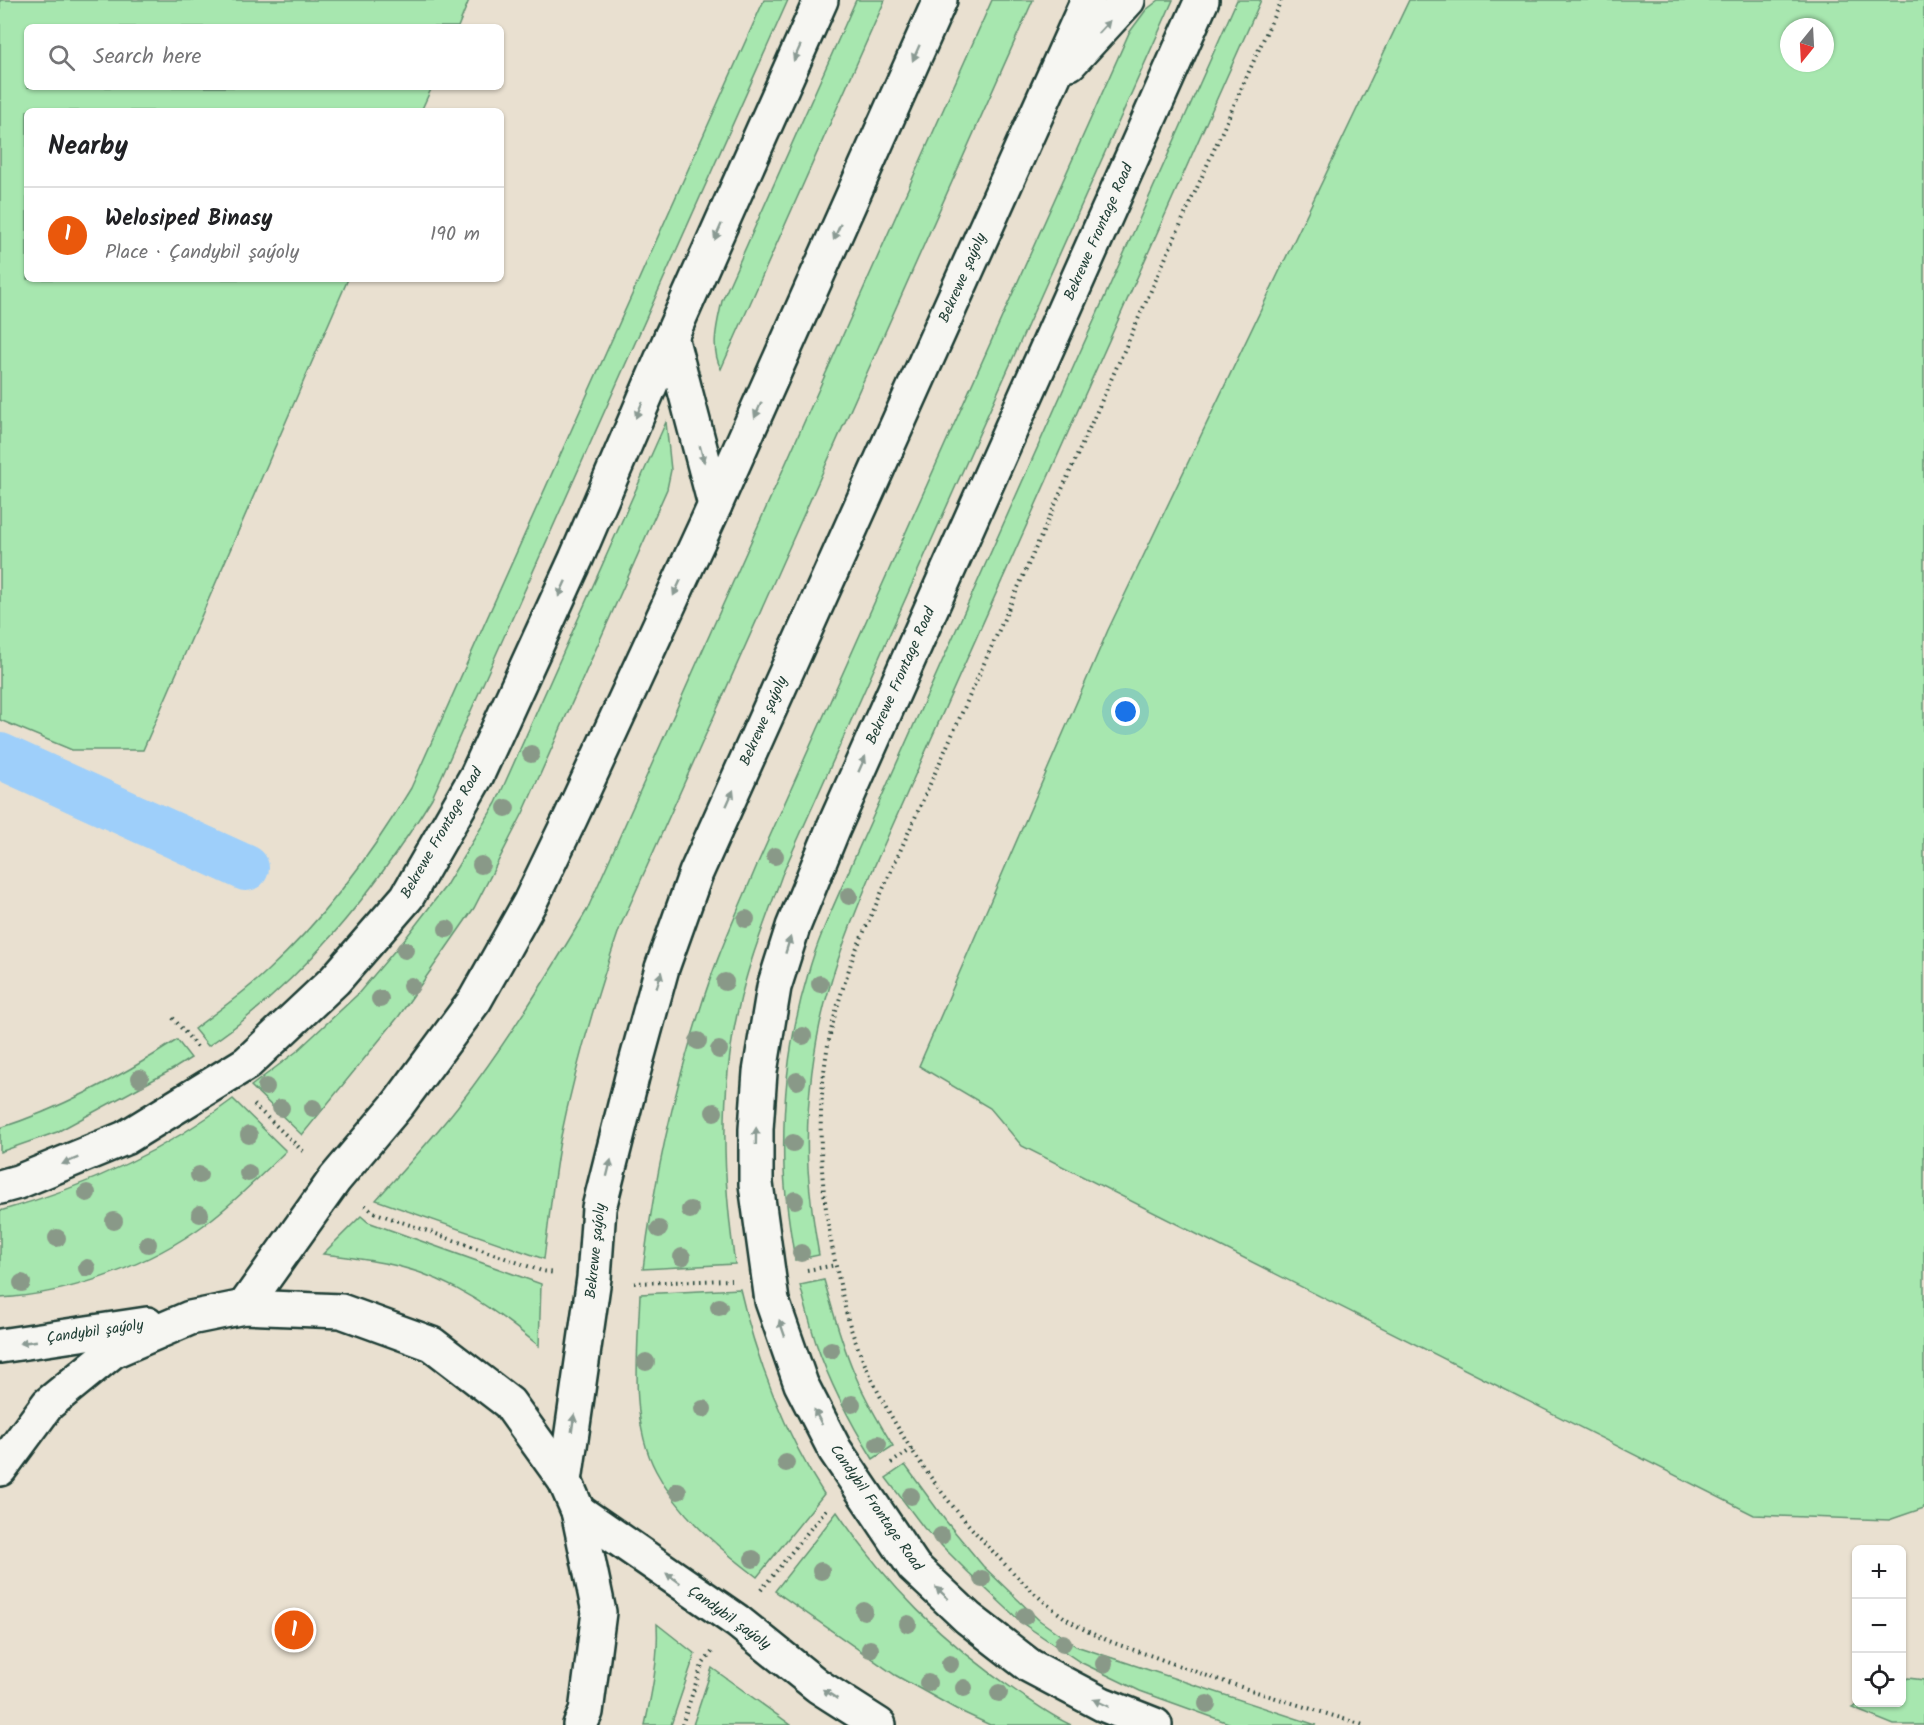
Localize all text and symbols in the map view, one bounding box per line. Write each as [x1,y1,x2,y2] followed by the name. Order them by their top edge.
[1780,18,1834,72] north arrow
[1097,19,1111,34] one-way arrow
[24,24,504,90] search box
[93,40,201,75] text: Search here
[45,41,78,74] icon: search
[792,45,802,63] one-way arrow
[911,45,921,63] one-way arrow
[48,126,128,168] text: Nearby
[1058,159,1140,305] street label: Bekrewe Frontage Road
[105,202,272,237] text: Welosiped Binasy
[64,219,71,251] text: 1
[430,219,480,251] text: 190 m
[713,223,722,240] one-way arrow
[832,223,842,241] one-way arrow
[933,228,994,327] street label: Bekrewe şaýoly
[105,237,299,269] text: Place · Çandybil şaýoly
[634,401,643,419] one-way arrow
[753,401,763,419] one-way arrow
[698,446,707,464] one-way arrow
[673,579,682,596] one-way arrow
[556,580,566,598] one-way arrow
[860,603,942,749] street label: Bekrewe Frontage Road
[734,671,795,770] street label: Bekrewe şaýoly
[1111,697,1140,726] your location
[857,756,866,773] one-way arrow
[395,762,490,903] street label: Bekrewe Frontage Road
[725,790,734,807] one-way arrow
[783,935,793,953] one-way arrow
[655,971,664,989] one-way arrow
[751,1127,761,1146] one-way arrow
[61,1156,79,1166] one-way arrow
[605,1159,615,1177] one-way arrow
[579,1201,613,1300] street label: Bekrewe şaýoly
[45,1313,146,1351] street label: Çandybil şaýoly
[777,1319,786,1337] one-way arrow
[18,1337,37,1346] one-way arrow
[814,1408,824,1426] one-way arrow
[568,1414,577,1433] one-way arrow
[823,1440,929,1577] street label: Candybil Frontage Road
[1852,1545,1906,1707] map controls
[1852,1545,1906,1599] button: +
[665,1572,682,1583] one-way arrow
[682,1580,776,1657] street label: Çandybil şaýoly
[934,1586,949,1600] one-way arrow
[1852,1599,1906,1653] button: −
[274,1608,314,1652] pin: 1
[1852,1653,1906,1707] button: locate
[822,1688,838,1699] one-way arrow
[1092,1698,1110,1708] one-way arrow

